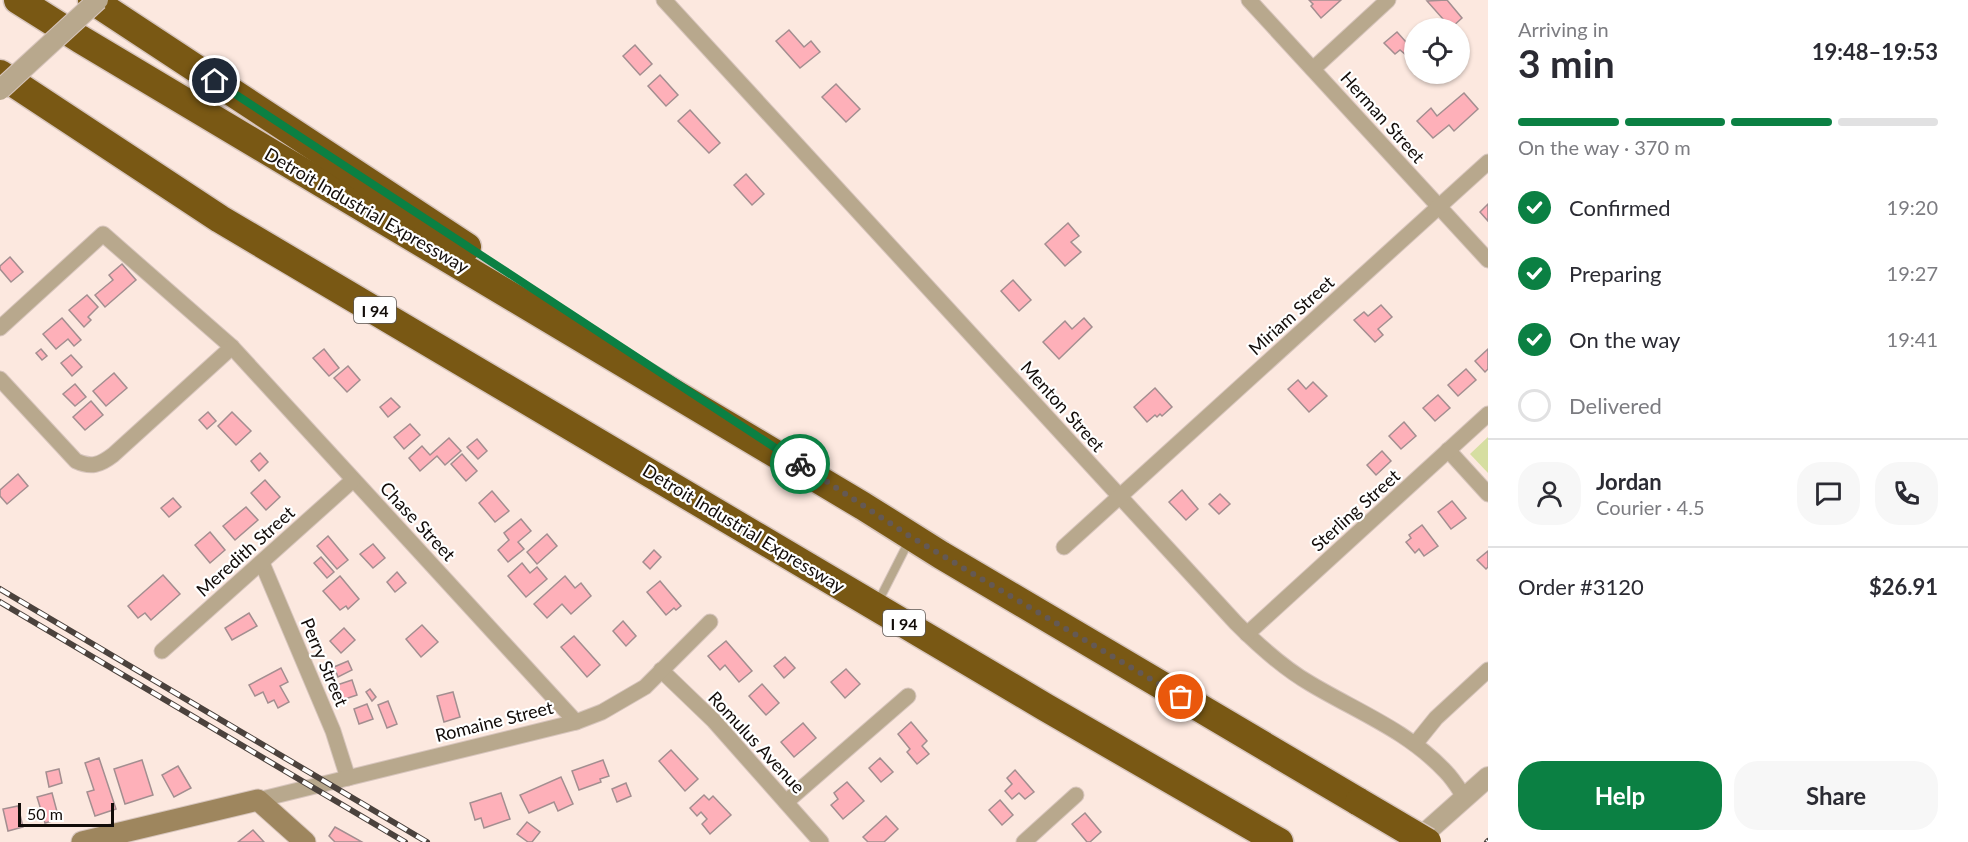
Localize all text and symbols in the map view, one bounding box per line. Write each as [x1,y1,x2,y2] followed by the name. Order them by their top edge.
[1518,17,1609,41] text: Arriving in
[1404,18,1470,84] map controls
[1404,18,1470,84] button: locate
[1812,38,1938,65] text: 19:48–19:53
[1518,40,1615,86] text: 3 min
[189,55,240,106] pin
[198,64,231,97] icon: home
[1336,67,1430,168] street label: Herman Street
[1518,135,1691,159] text: On the way · 370 m
[261,142,474,278] street label: Detroit Industrial Expressway
[1518,191,1551,224] icon: check
[1569,194,1671,221] text: Confirmed
[1887,195,1938,219] text: 19:20
[1518,257,1551,290] icon: check
[1569,260,1661,287] text: Preparing
[1887,261,1938,285] text: 19:27
[1244,270,1339,359] street label: Miriam Street
[354,297,396,323] road number: I 94
[1518,323,1551,356] icon: check
[1569,326,1680,353] text: On the way
[1887,327,1938,351] text: 19:41
[1017,356,1110,456] street label: Menton Street
[1569,392,1662,419] text: Delivered
[770,434,830,494] courier
[784,448,817,481] icon: bike
[639,459,850,598] street label: Detroit Industrial Expressway
[1518,462,1581,525] button: person
[1797,462,1860,525] button: chat
[1875,462,1938,525] button: phone
[1306,464,1404,556] street label: Sterling Street
[1596,468,1662,495] text: Jordan
[376,477,461,566] street label: Chase Street
[1596,495,1705,519] text: Courier · 4.5
[191,501,299,601] street label: Meredith Street
[1518,573,1644,600] text: Order #3120
[1869,573,1938,600] text: $26.91
[883,610,925,636] road number: I 94
[297,615,354,710] street label: Perry Street
[1155,671,1206,722] pin
[1164,680,1197,713] icon: bag
[704,686,810,798] street label: Romulus Avenue
[433,696,556,746] street label: Romaine Street
[1518,761,1722,830] button: Help
[1734,761,1938,830] button: Share
[18,800,114,828] scale bar
[27,804,63,823] text: 50 m

